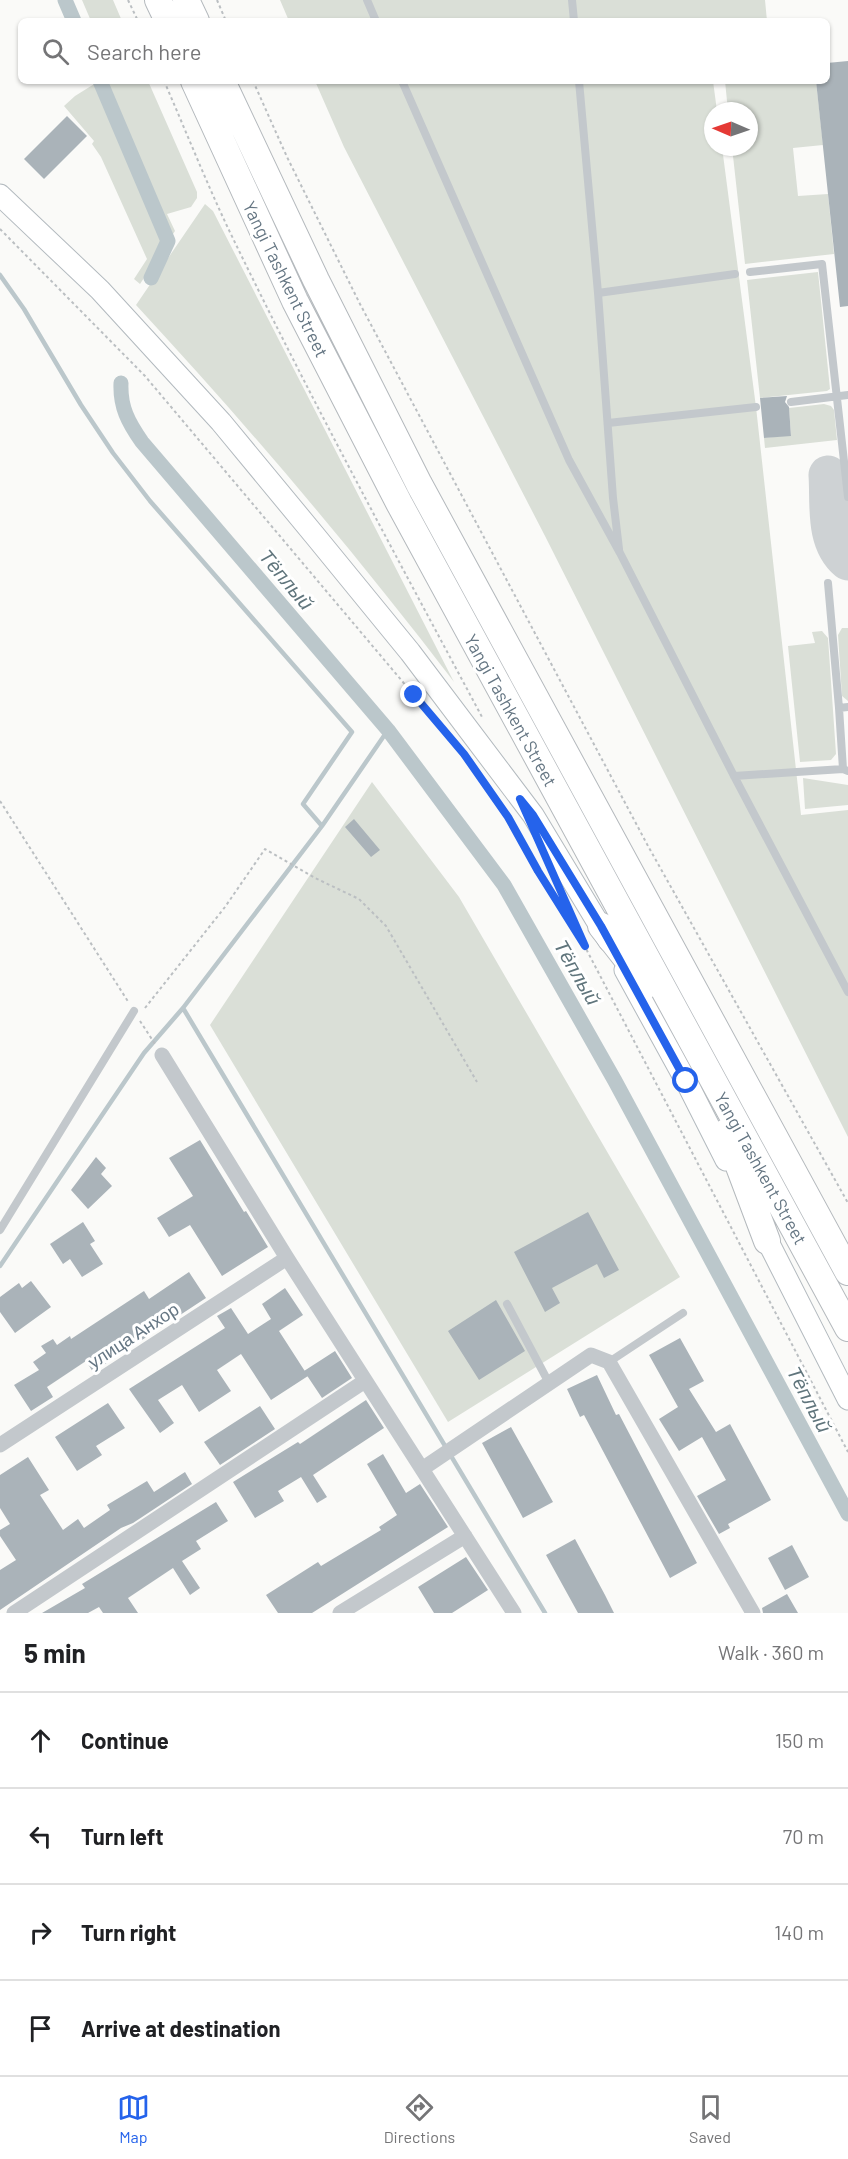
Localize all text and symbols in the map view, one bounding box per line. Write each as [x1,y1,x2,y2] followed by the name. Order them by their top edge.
[18,18,830,84] search box
[39,35,72,68] icon: search
[87,38,201,64] text: Search here
[704,102,758,156] north arrow
[239,197,333,361] street label: Yangi Tashkent Street
[255,544,319,614] water label: Тёплый
[460,630,562,790] street label: Yangi Tashkent Street
[400,681,426,707] route end
[550,935,606,1009] water label: Тёплый
[672,1067,698,1093] route start
[710,1088,812,1248] street label: Yangi Tashkent Street
[83,1297,183,1373] street label: улица Анхор
[783,1362,837,1436] water label: Тёплый
[24,1637,86,1668] text: 5 min
[718,1640,824,1664] text: Walk · 360 m
[24,1724,57,1757] icon: ahead
[81,1727,169,1753] text: Continue
[775,1728,824,1752] text: 150 m
[24,1820,57,1853] icon: left
[81,1823,164,1849] text: Turn left
[783,1824,824,1848] text: 70 m
[24,1916,57,1949] icon: right
[81,1919,176,1945] text: Turn right
[774,1920,824,1944] text: 140 m
[24,2012,57,2045] icon: arrive
[81,2015,280,2041] text: Arrive at destination
[117,2091,150,2146] tab: Map
[384,2091,455,2146] tab: Directions
[689,2091,731,2146] tab: Saved

